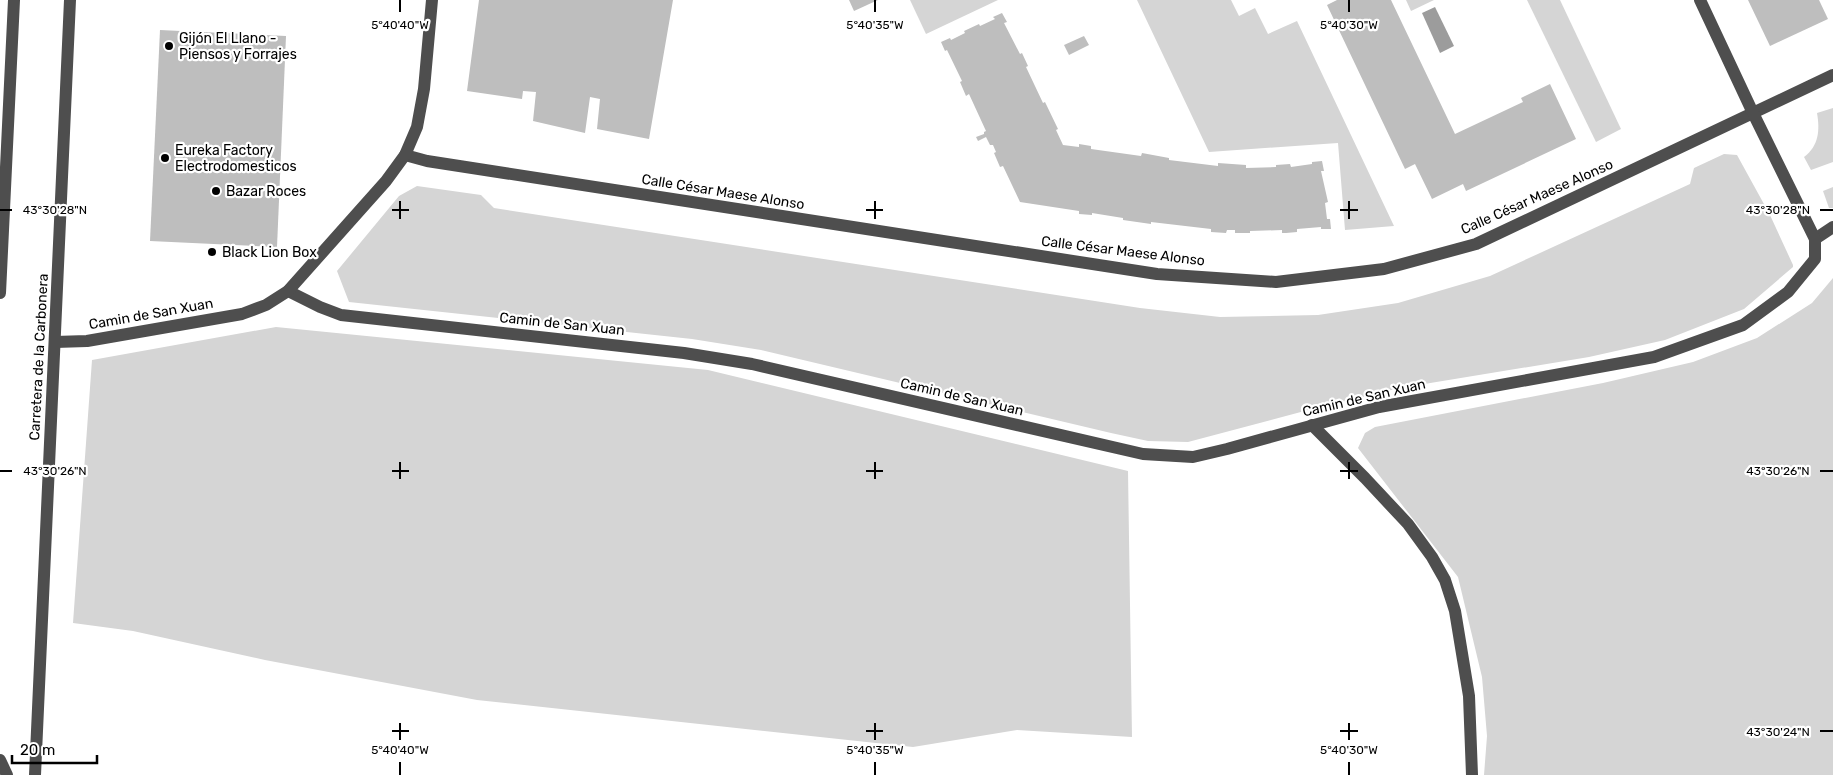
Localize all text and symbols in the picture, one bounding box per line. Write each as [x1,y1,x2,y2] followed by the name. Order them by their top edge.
[371,18,429,32] text: 5°40'40"W
[846,18,904,32] text: 5°40'35"W
[1320,18,1378,32] text: 5°40'30"W
[179,30,297,63] place label: Gijón El Llano - Piensos y Forrajes
[163,40,175,52] marker: Gijón El Llano - Piensos y Forrajes
[175,142,297,175] place label: Eureka Factory Electrodomesticos
[159,152,171,164] marker: Eureka Factory Electrodomesticos
[1458,156,1616,238] street label: Calle César Maese Alonso
[640,171,806,213] street label: Calle César Maese Alonso
[226,183,306,200] place label: Bazar Roces
[210,185,222,197] marker: Bazar Roces
[23,203,87,217] text: 43°30'28"N
[1746,203,1810,217] text: 43°30'28"N
[1040,233,1206,269] street label: Calle César Maese Alonso
[222,244,317,261] place label: Black Lion Box
[206,246,218,258] marker: Black Lion Box
[26,273,52,441] street label: Carretera de la Carbonera
[87,295,215,333] street label: Camin de San Xuan
[498,309,626,339] street label: Camin de San Xuan
[899,375,1025,419] street label: Camin de San Xuan
[1301,376,1427,420] street label: Camin de San Xuan
[23,464,87,478] text: 43°30'26"N
[1746,464,1810,478] text: 43°30'26"N
[1746,725,1810,739] text: 43°30'24"N
[12,732,98,764] scale bar
[20,741,55,759] text: 20 m
[371,743,429,757] text: 5°40'40"W
[846,743,904,757] text: 5°40'35"W
[1320,743,1378,757] text: 5°40'30"W

